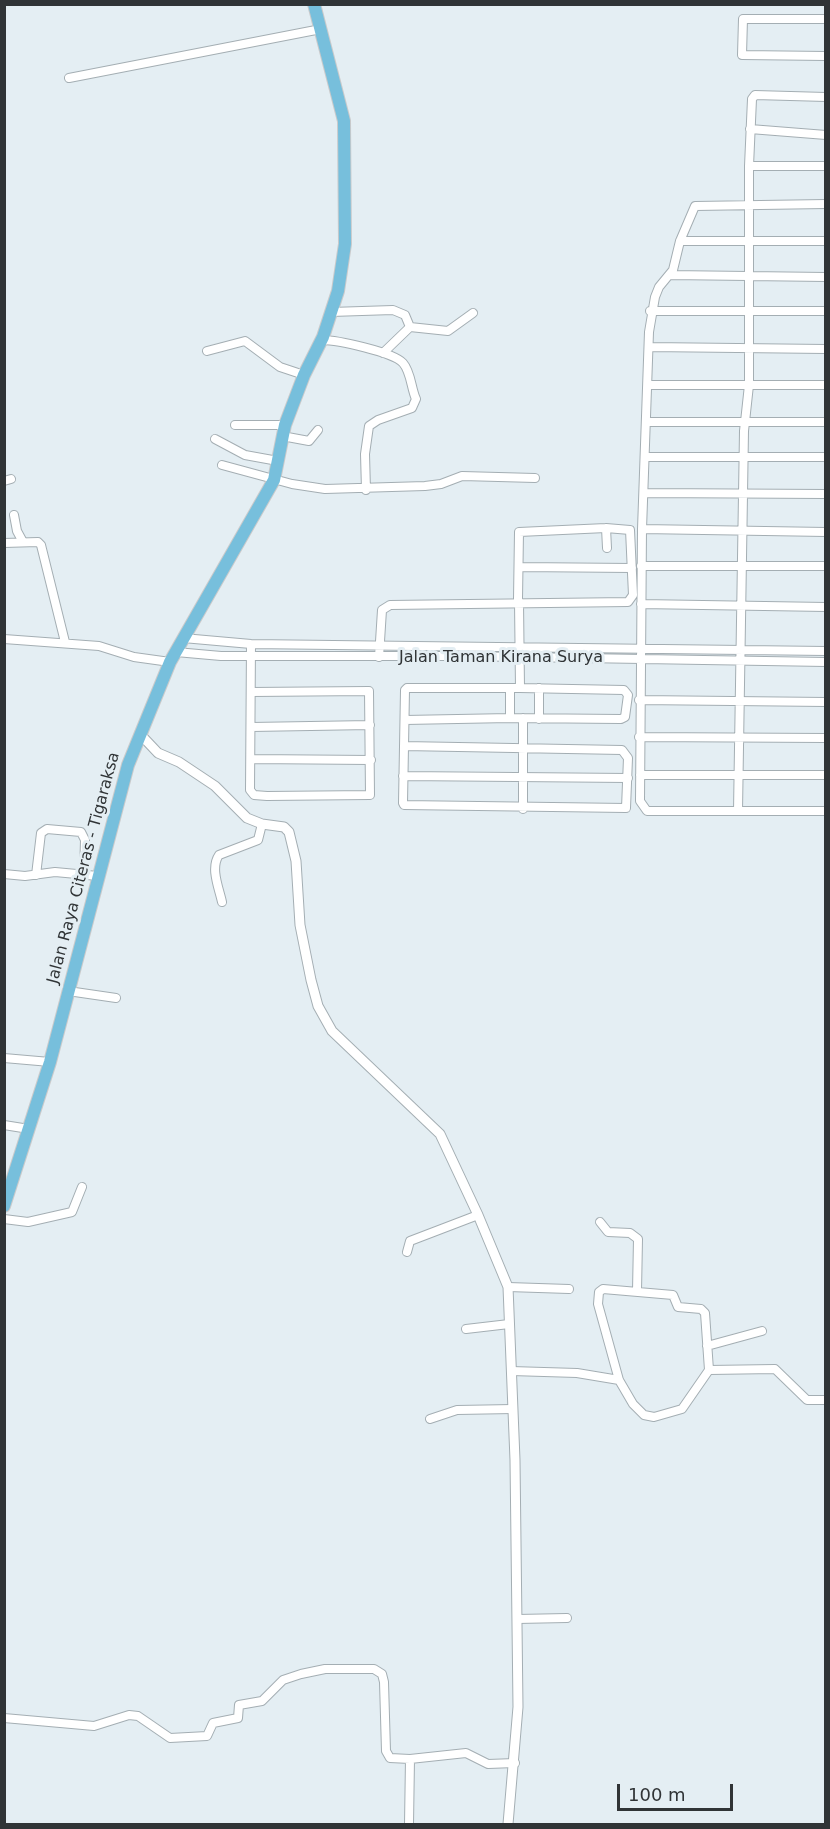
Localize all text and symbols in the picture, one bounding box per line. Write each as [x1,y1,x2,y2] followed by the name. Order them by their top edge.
[399,648,603,668] street label: Jalan Taman Kirana Surya
[44,750,124,986] street label: Jalan Raya Citeras - Tigaraksa
[620,1772,736,1810] scale bar
[628,1784,686,1805] text: 100 m

